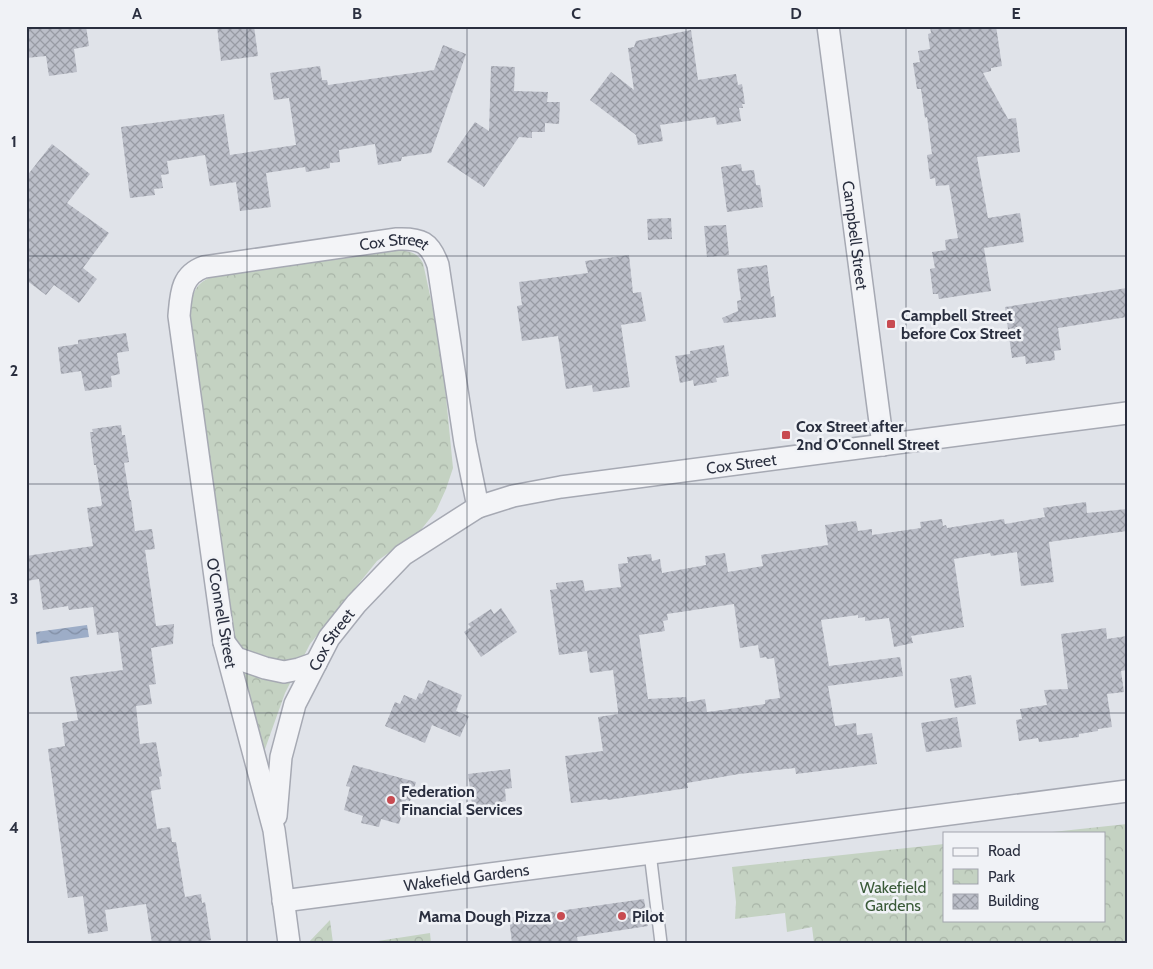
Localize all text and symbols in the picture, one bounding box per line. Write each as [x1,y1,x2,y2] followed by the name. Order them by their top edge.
[132,4,142,23] text: A
[352,4,362,23] text: B
[571,4,581,23] text: C
[790,4,802,23] text: D
[1011,4,1021,23] text: E
[11,132,17,151] text: 1
[838,180,872,292] street label: Campbell Street
[358,230,434,254] street label: Cox Street
[901,306,1022,343] place label: Campbell Street before Cox Street
[885,318,897,330] marker: Campbell Street before Cox Street
[10,361,18,380] text: 2
[796,417,940,454] place label: Cox Street after 2nd O'Connell Street
[780,429,792,441] marker: Cox Street after 2nd O'Connell Street
[705,450,778,478] street label: Cox Street
[202,556,241,670] street label: O'Connell Street
[10,589,18,608] text: 3
[305,605,359,674] street label: Cox Street
[401,782,523,819] place label: Federation Financial Services
[385,794,397,806] marker: Federation Financial Services
[9,818,19,837] text: 4
[943,832,1106,922] legend
[988,842,1021,860] text: Road
[403,860,531,895] street label: Wakefield Gardens
[988,868,1015,886] text: Park
[860,878,926,915] park label: Wakefield Gardens
[988,892,1039,910] text: Building
[418,907,551,926] place label: Mama Dough Pizza
[632,907,664,926] place label: Pilot
[555,910,567,922] marker: Mama Dough Pizza
[616,910,628,922] marker: Pilot

